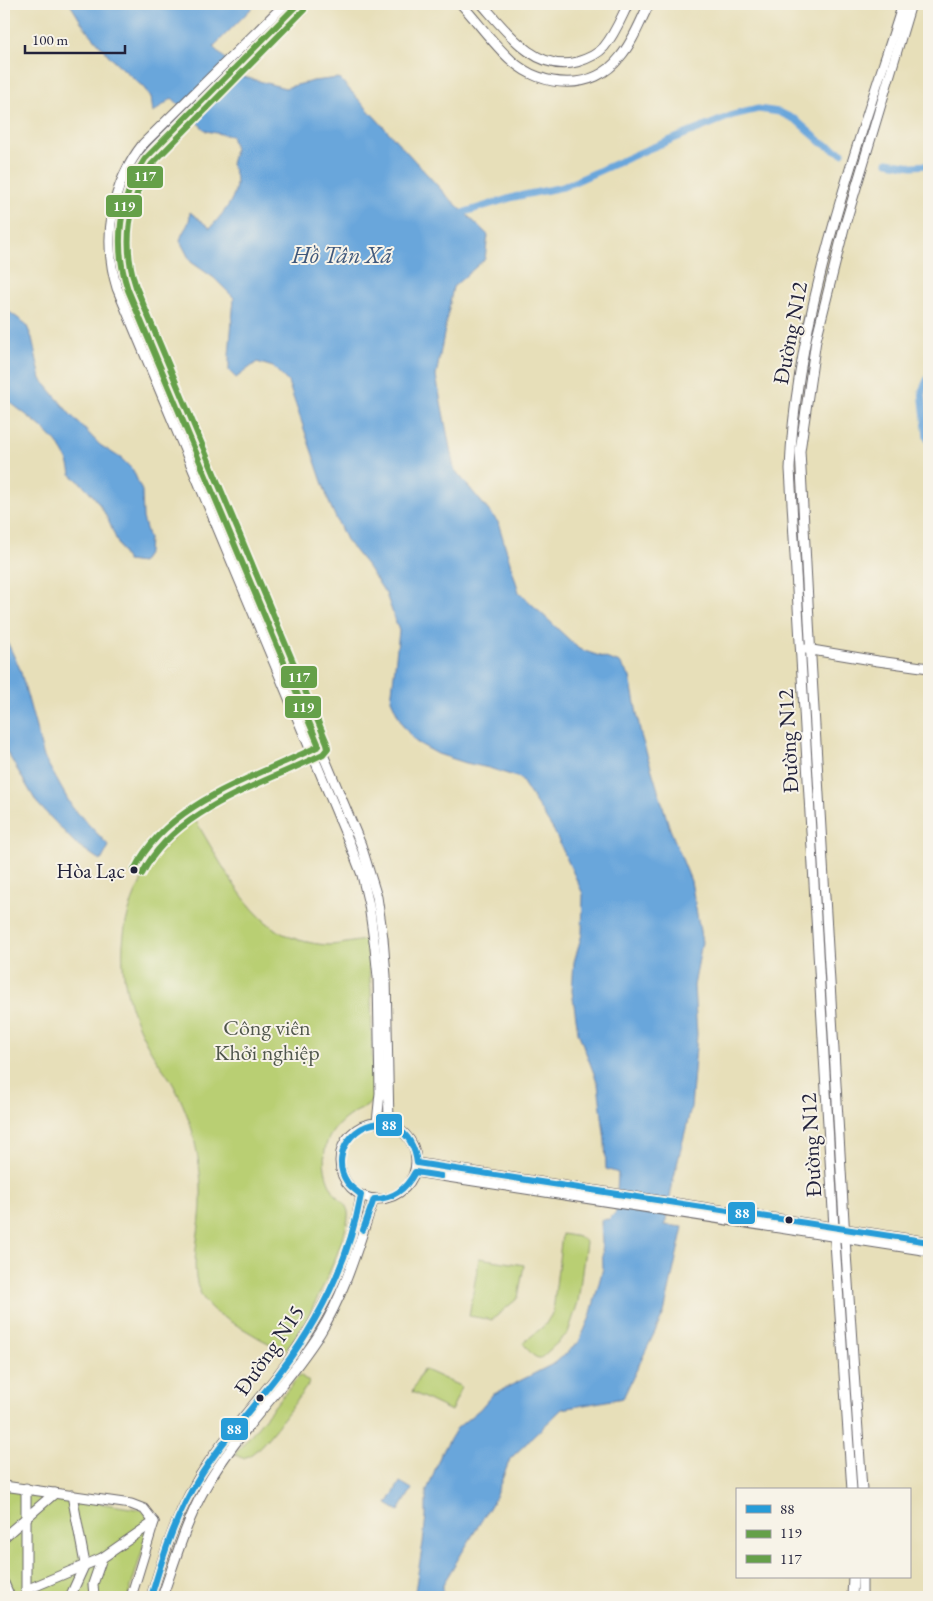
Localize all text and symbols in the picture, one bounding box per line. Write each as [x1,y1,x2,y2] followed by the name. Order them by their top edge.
[25,22,125,54] scale bar
[32,30,69,49] text: 100 m
[126,165,164,189] line badge: 117
[134,167,157,185] text: 117
[105,194,143,218] line badge: 119
[113,197,136,215] text: 119
[291,239,393,270] water label: Hồ Tân Xã
[766,279,814,387] street label: Đường N12
[280,665,318,689] line badge: 117
[288,668,311,686] text: 117
[771,688,805,794] street label: Đường N12
[284,695,322,719] line badge: 119
[292,698,315,716] text: 119
[56,857,125,884] place label: Hòa Lạc
[129,865,139,875] marker: Hòa Lạc
[214,1013,320,1067] park label: Công viên Khởi nghiệp
[794,1092,828,1198] street label: Đường N12
[375,1113,403,1137] line badge: 88
[382,1116,396,1134] text: 88
[727,1201,756,1225] line badge: 88
[735,1204,749,1222] text: 88
[784,1215,794,1225] unlabelled marker
[227,1299,311,1401] street label: Đường N15
[255,1393,265,1403] unlabelled marker
[220,1417,249,1441] line badge: 88
[227,1420,241,1438] text: 88
[736,1488,910,1578] legend
[780,1499,794,1518] text: 88
[780,1523,802,1542] text: 119
[780,1549,802,1568] text: 117

